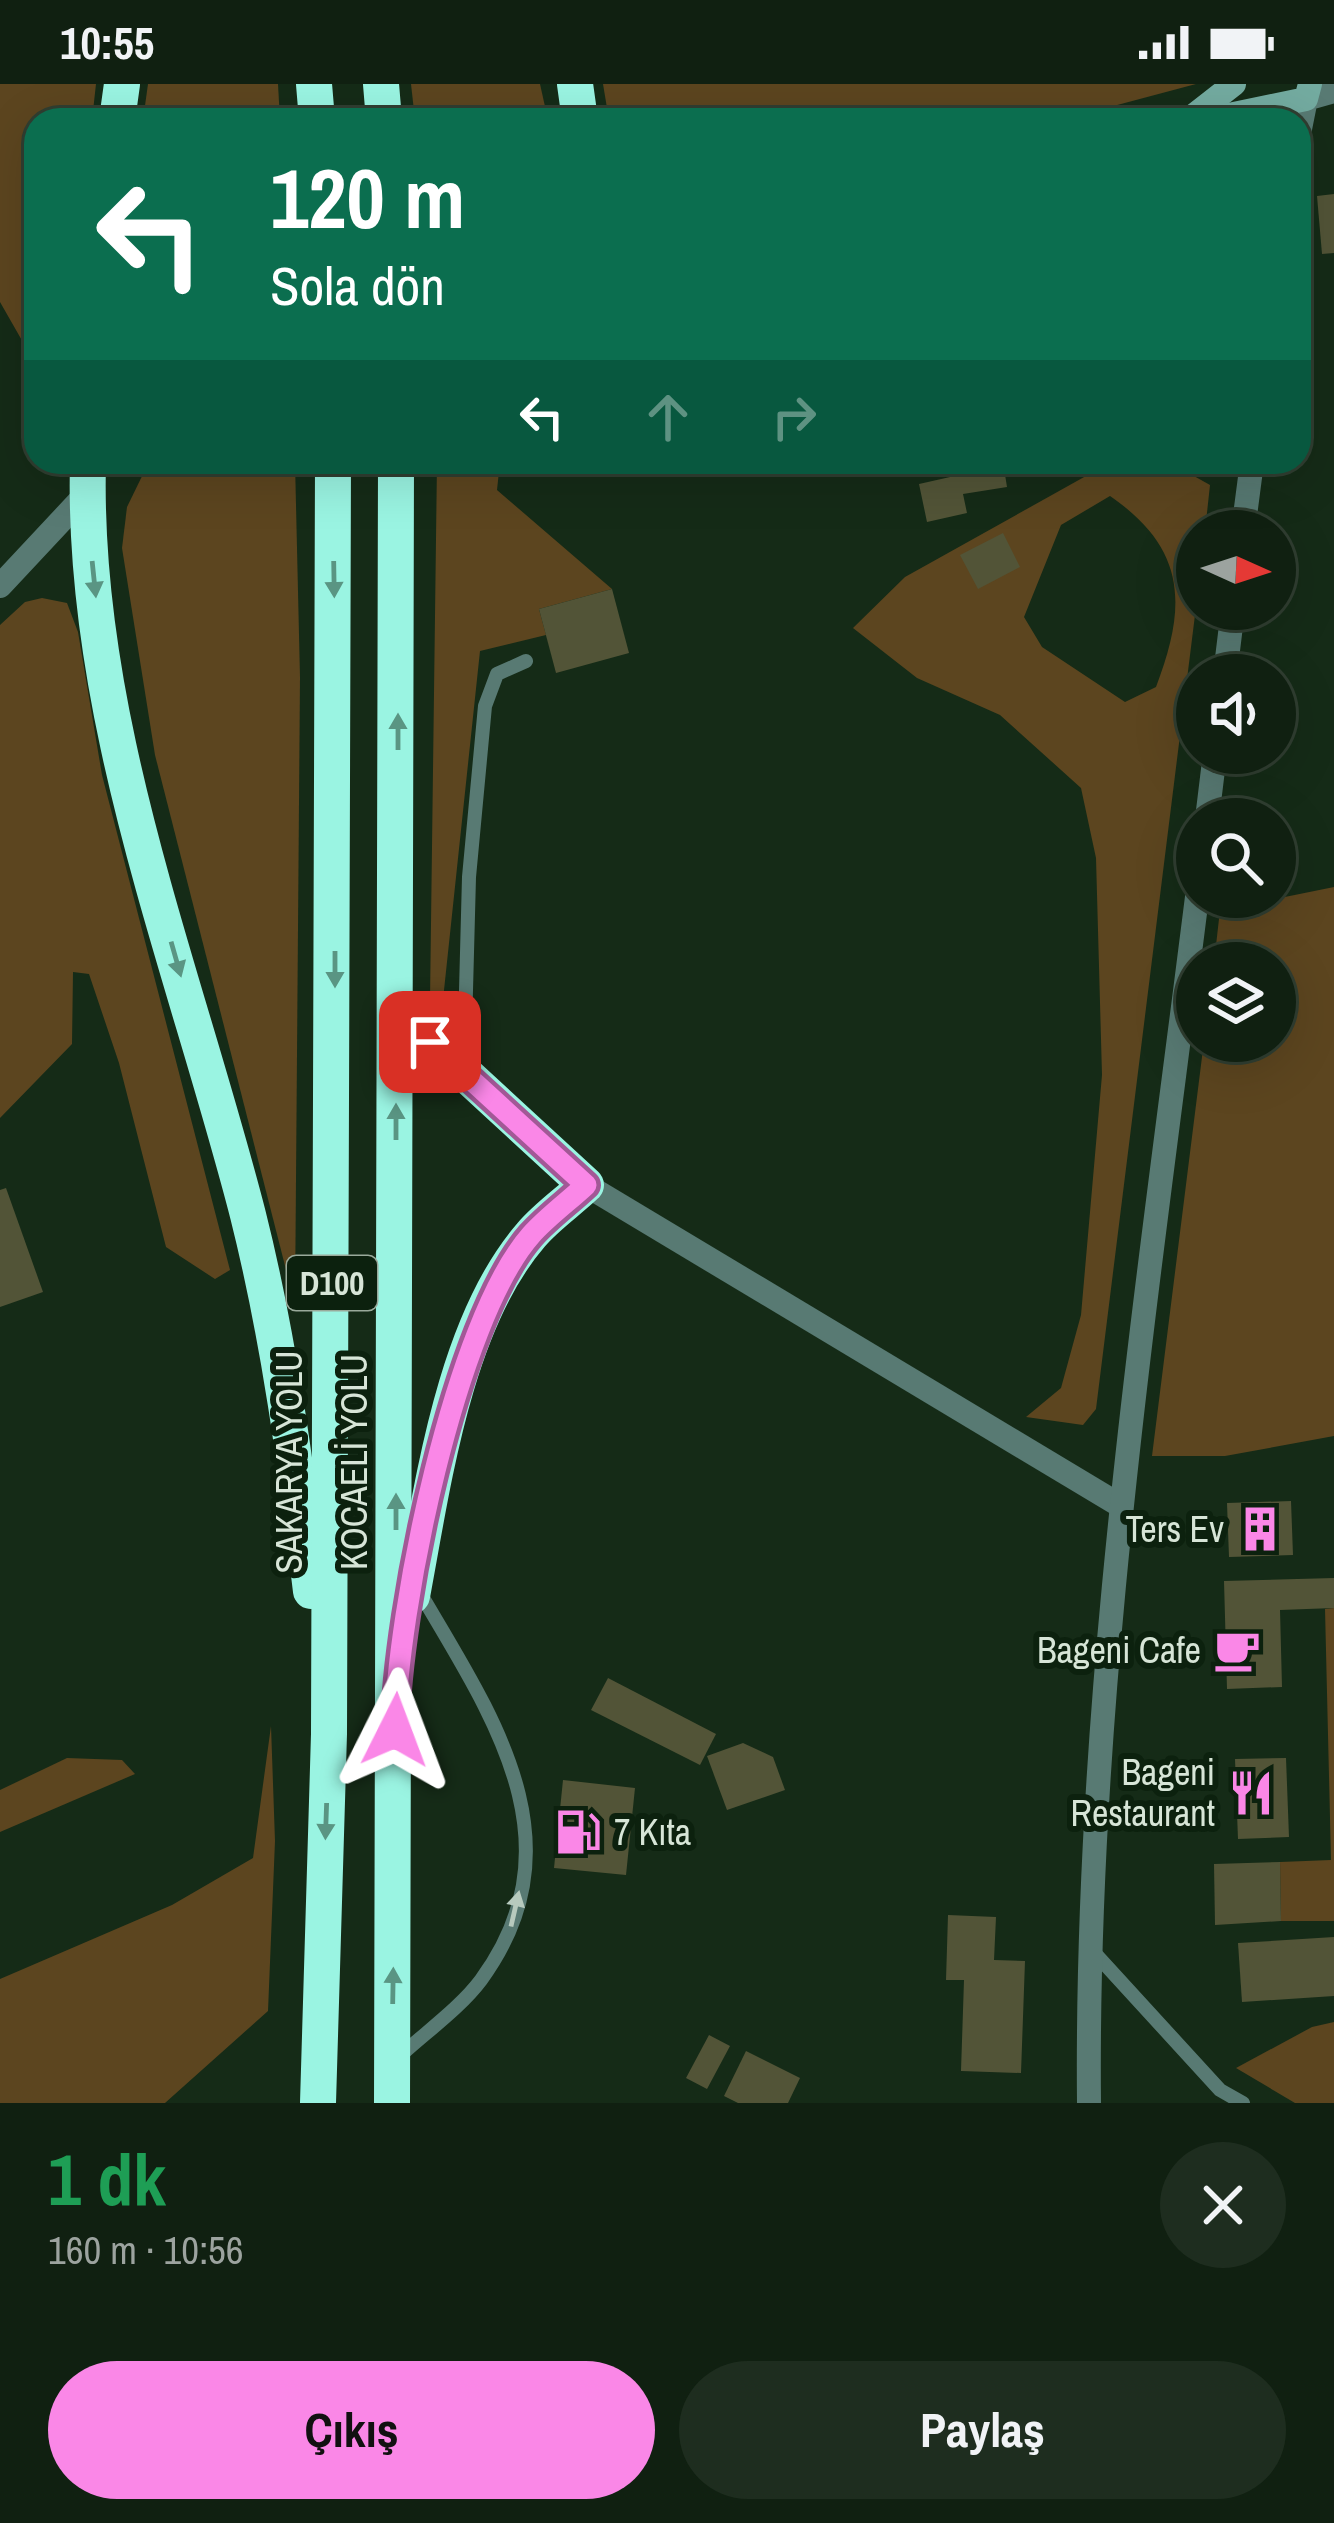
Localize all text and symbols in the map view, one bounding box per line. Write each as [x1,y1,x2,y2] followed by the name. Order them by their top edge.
[60,12,154,73] text: 10:55
[270,141,465,254] text: 120 m
[72,156,228,312] icon: left
[270,249,445,322] text: Sola dön
[509,384,575,450] icon: left
[635,384,701,450] icon: ahead
[761,384,827,450] icon: right
[1176,510,1296,630] north arrow
[1176,510,1296,1062] map controls
[85,561,104,598] one-way arrow
[325,561,344,599] one-way arrow
[1176,654,1296,774] button: sound
[388,712,408,750] one-way arrow
[1176,798,1296,918] button: search
[167,941,186,978] one-way arrow
[1176,942,1296,1062] button: layers
[325,951,345,989] one-way arrow
[379,991,481,1093] pin
[397,1009,463,1075] icon: arrive
[386,1102,406,1140] one-way arrow
[287,1256,377,1310] road number: D100
[265,1350,313,1574] street label: SAKARYA YOLU
[330,1354,378,1570] street label: KOCAELİ YOLU
[386,1492,406,1530] one-way arrow
[1235,1504,1285,1554] building icon: Ters Ev
[1126,1505,1224,1553] place label: Ters Ev
[1212,1625,1262,1675] cafe icon: Bageni Cafe
[1037,1626,1201,1674] place label: Bageni Cafe
[332,1667,458,1793] position arrow
[1071,1748,1215,1837] place label: Bageni Restaurant
[1226,1768,1276,1818] restaurant icon: Bageni Restaurant
[317,1803,336,1841] one-way arrow
[553,1807,603,1857] fuel station icon: 7 Kıta
[614,1808,691,1856] place label: 7 Kıta
[506,1890,525,1928] one-way arrow
[383,1966,403,2004] one-way arrow
[48,2130,166,2227] text: 1 dk
[1160,2142,1286,2268] button: close
[48,2224,244,2276] text: 160 m · 10:56
[48,2361,655,2499] button: Çıkış
[679,2361,1286,2499] button: Paylaş

